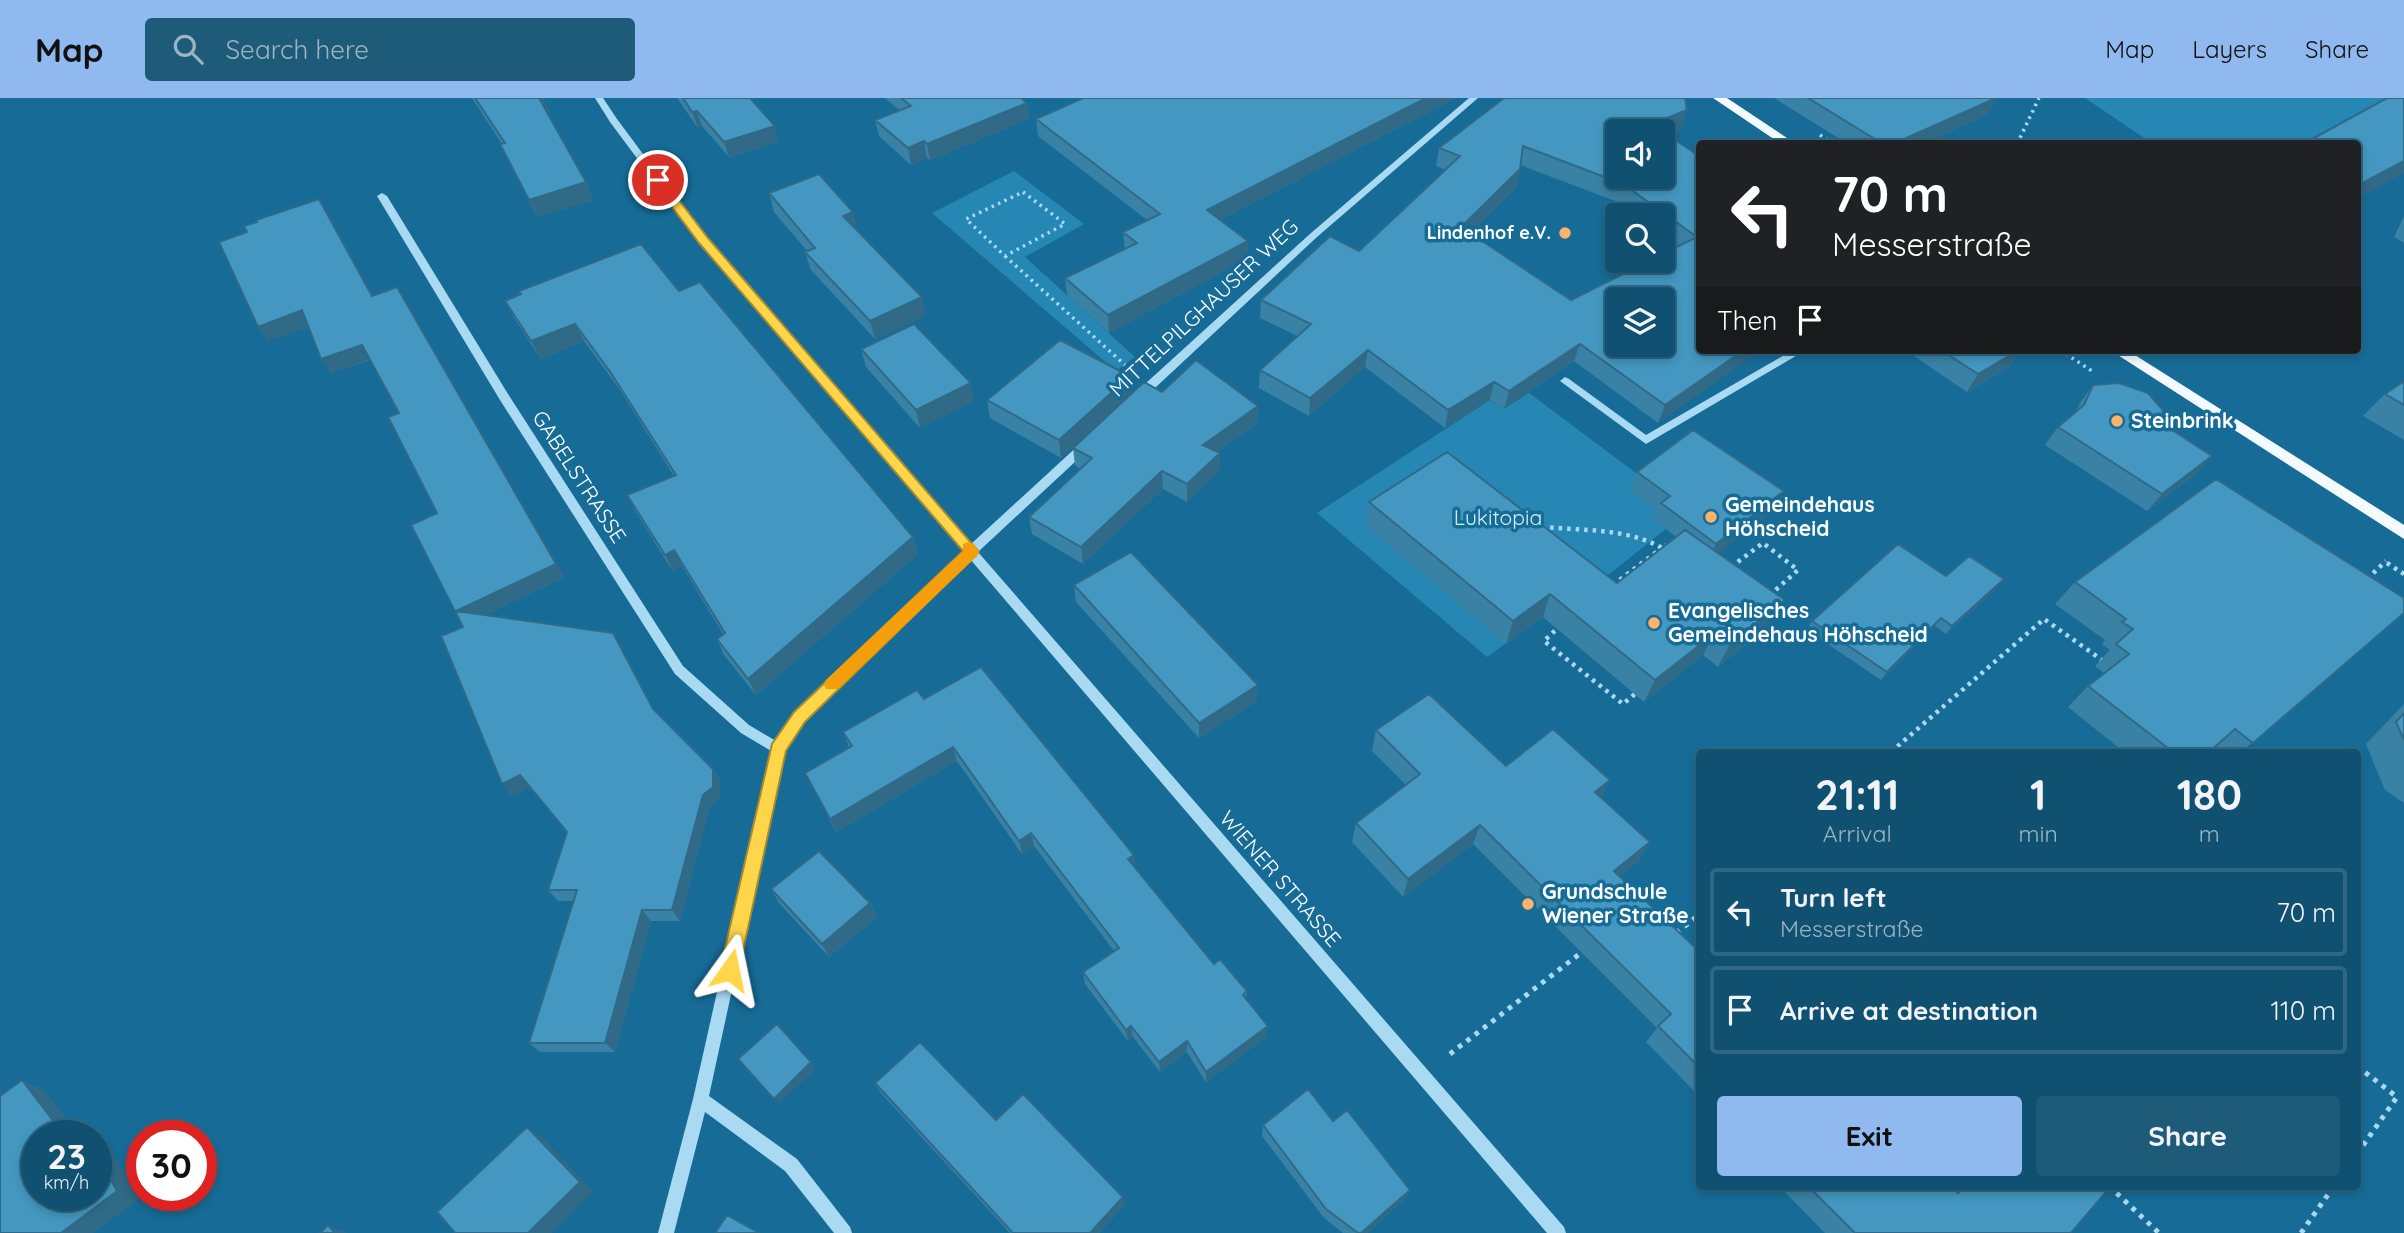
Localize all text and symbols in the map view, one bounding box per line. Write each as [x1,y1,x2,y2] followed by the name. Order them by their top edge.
[145,18,635,81] search box
[35,29,103,70] text: Map
[169,30,207,68] icon: search
[225,33,369,66] text: Search here
[2105,34,2154,64] text: Map
[2192,34,2267,64] text: Layers
[2305,34,2369,64] text: Share
[1605,119,1675,357] map controls
[1605,119,1675,189] button: sound
[628,150,688,210] pin
[639,161,677,199] icon: arrive
[1832,163,1948,224] text: 70 m
[1717,168,1808,259] icon: left
[1605,203,1675,273] button: search
[1104,213,1303,402] street label: MITTELPILGHAUSER WEG
[1427,221,1551,244] place label: Lindenhof e.V.
[1832,224,2032,264] text: Messerstraße
[1557,225,1573,241] marker: Lindenhof e.V.
[1605,287,1675,357] button: layers
[1791,301,1829,339] icon: arrive
[1717,304,1777,337] text: Then
[527,405,632,548] street label: GABELSTRASSE
[2131,407,2234,433] place label: Steinbrink
[2109,413,2125,429] marker: Steinbrink
[1725,491,1875,541] place label: Gemeindehaus Höhscheid
[1454,504,1542,530] park label: Lukitopia
[1703,509,1719,525] marker: Gemeindehaus Höhscheid
[1668,597,1928,647] place label: Evangelisches Gemeindehaus Höhscheid
[1646,615,1662,631] marker: Evangelisches Gemeindehaus Höhscheid
[1815,768,1899,821] text: 21:11
[2030,768,2046,821] text: 1
[2177,768,2242,821] text: 180
[1214,805,1347,952] street label: WIENER STRASSE
[1823,819,1892,848] text: Arrival
[2019,819,2058,848] text: min
[2199,819,2220,848] text: m
[1542,878,1689,928] place label: Grundschule Wiener Straße
[1780,881,1887,914] text: Turn left
[1721,893,1759,931] icon: left
[1520,896,1536,912] marker: Grundschule Wiener Straße
[2276,896,2336,929] text: 70 m
[1780,914,1923,943] text: Messerstraße
[693,933,767,1007] position arrow
[1721,991,1759,1029] icon: arrive
[1780,994,2038,1027] text: Arrive at destination
[2270,994,2336,1027] text: 110 m
[1717,1096,2022,1176] button: Exit
[2036,1096,2340,1176] button: Share
[126,1120,217,1211] speed limit sign: 30
[47,1134,86,1178] text: 23
[44,1171,89,1194] text: km/h

